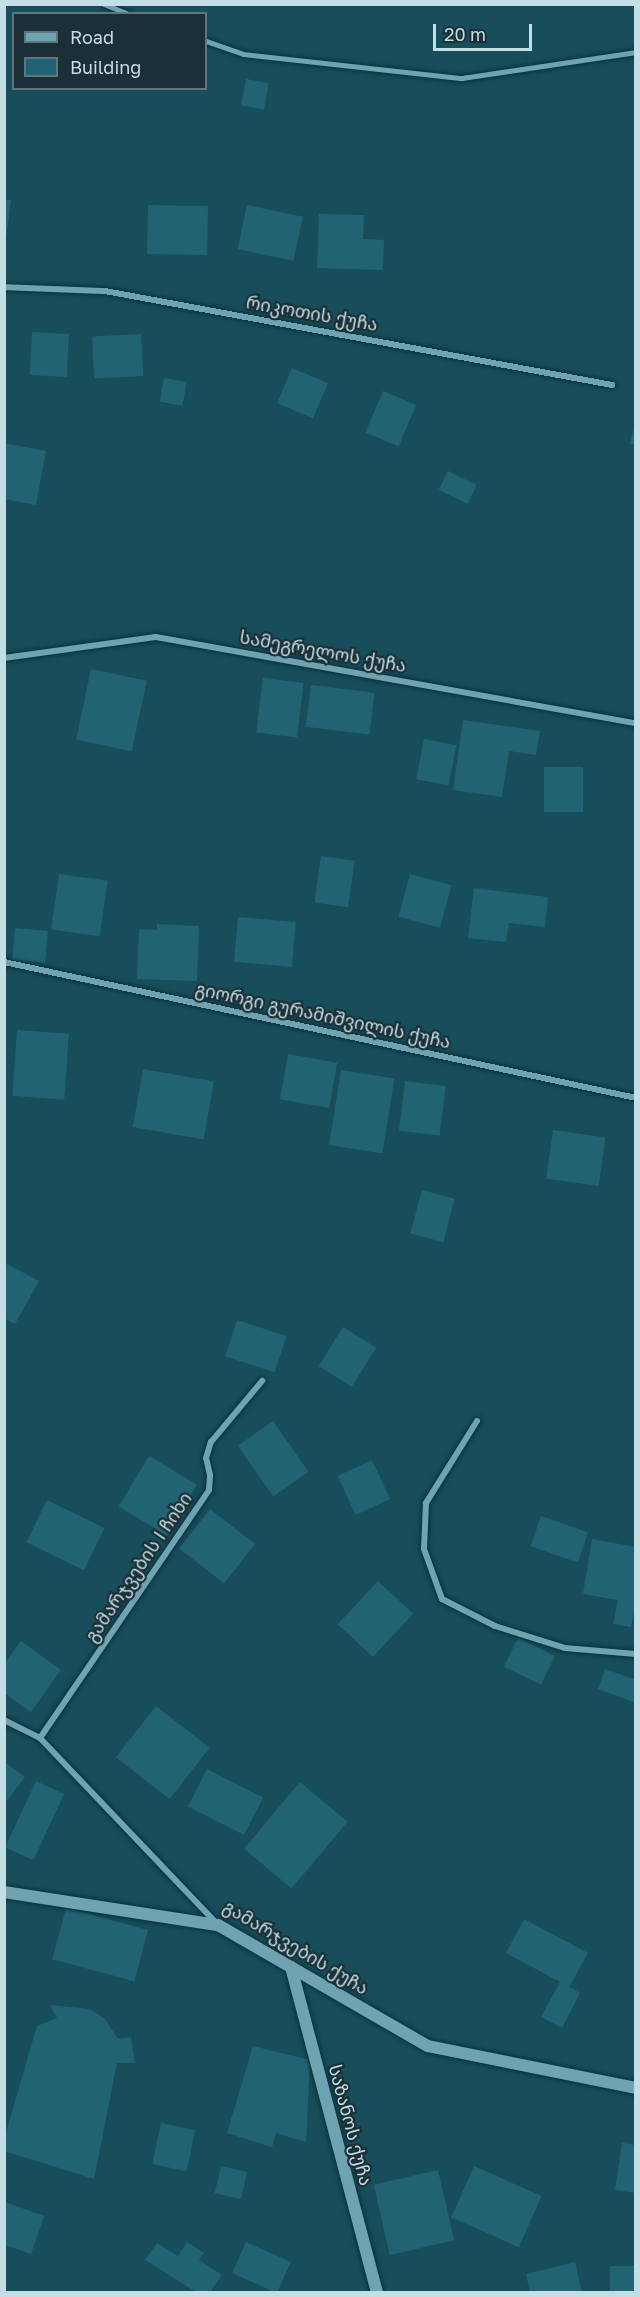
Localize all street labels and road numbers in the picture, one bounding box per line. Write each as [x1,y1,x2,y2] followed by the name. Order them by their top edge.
[245,291,379,335] street label: რიკოთის ქუჩა
[238,626,408,676] street label: სამეგრელოს ქუჩა
[193,977,453,1053] street label: გიორგი გურამიშვილის ქუჩა
[80,1488,196,1646] street label: გამარჯვების I ჩიხი
[220,1895,372,1999] street label: გამარჯვების ქუჩა
[324,2062,378,2188] street label: საზანოს ქუჩა

